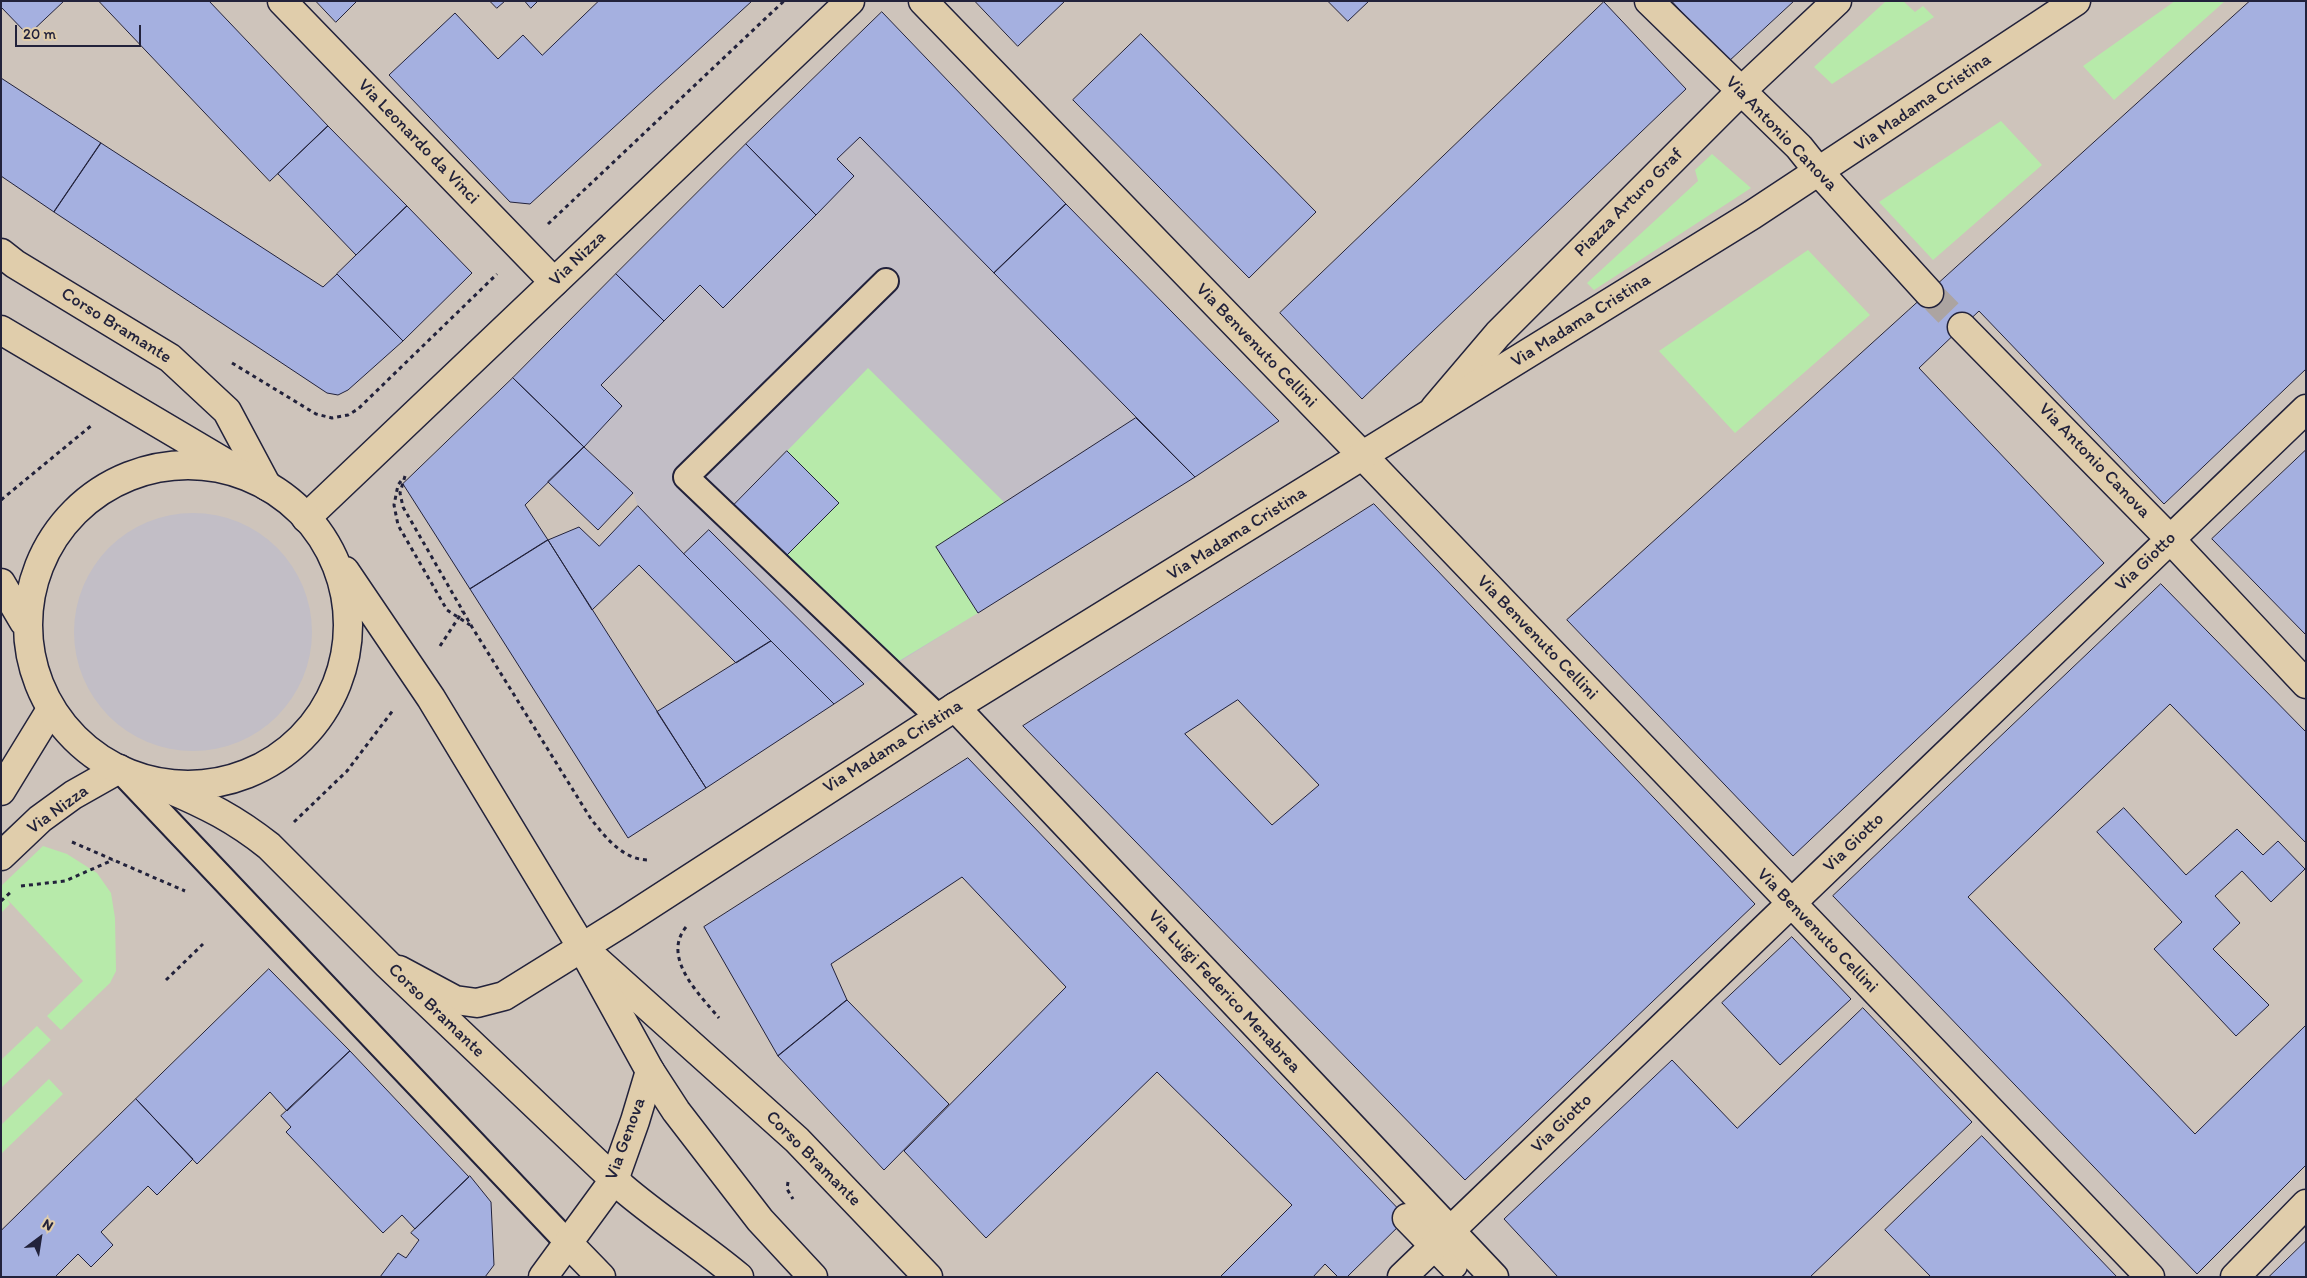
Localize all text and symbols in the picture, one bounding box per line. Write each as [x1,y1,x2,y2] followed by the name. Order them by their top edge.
[18,15,144,47] scale bar
[23,25,56,43] text: 20 m
[1850,49,1996,157] street label: Via Madama Cristina
[1721,72,1841,196] street label: Via Antonio Canova
[353,75,483,209] street label: Via Leonardo da Vinci
[1570,144,1688,262] street label: Piazza Arturo Graf
[545,227,611,291] street label: Via Nizza
[1507,269,1655,373] street label: Via Madama Cristina
[1191,279,1321,413] street label: Via Benvenuto Cellini
[57,283,175,369] street label: Corso Bramante
[2034,399,2154,523] street label: Via Antonio Canova
[1163,482,1311,586] street label: Via Madama Cristina
[2111,528,2181,596] street label: Via Giotto
[1472,571,1602,705] street label: Via Benvenuto Cellini
[819,695,967,799] street label: Via Madama Cristina
[23,781,93,839] street label: Via Nizza
[1819,809,1889,877] street label: Via Giotto
[1752,864,1882,998] street label: Via Benvenuto Cellini
[1143,906,1305,1078] street label: Via Luigi Federico Menabrea
[383,959,489,1063] street label: Corso Bramante
[1527,1090,1597,1158] street label: Via Giotto
[601,1095,651,1183] street label: Via Genova
[761,1107,865,1211] street label: Corso Bramante
[15,1213,65,1263] north arrow
[40,1215,56,1234] text: N

